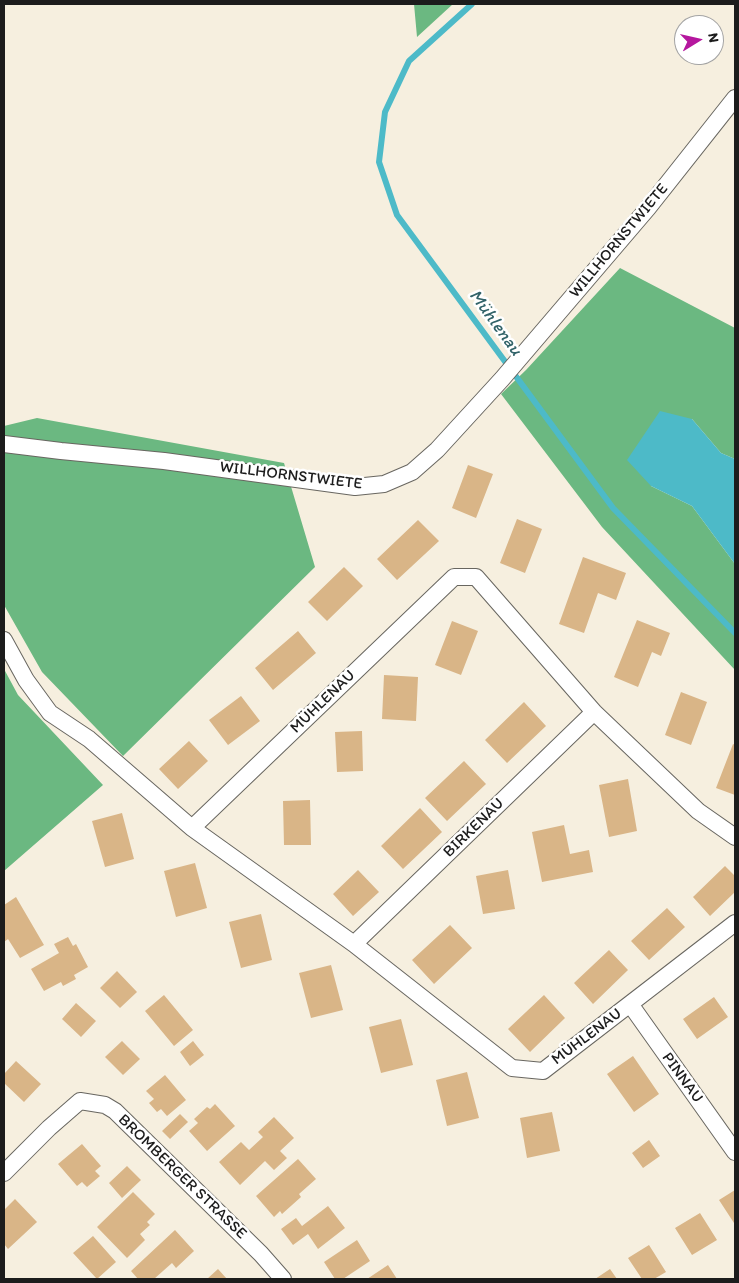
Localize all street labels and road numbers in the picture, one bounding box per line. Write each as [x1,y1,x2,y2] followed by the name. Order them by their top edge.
[566,180,672,302] street label: WILLHORNSTWIETE
[219,458,363,494] street label: WILLHORNSTWIETE
[287,666,359,738] street label: MÜHLENAU
[440,794,508,862] street label: BIRKENAU
[548,1004,626,1070] street label: MÜHLENAU
[657,1049,707,1107] street label: PINNAU
[114,1110,250,1244] street label: BROMBERGER STRASSE

